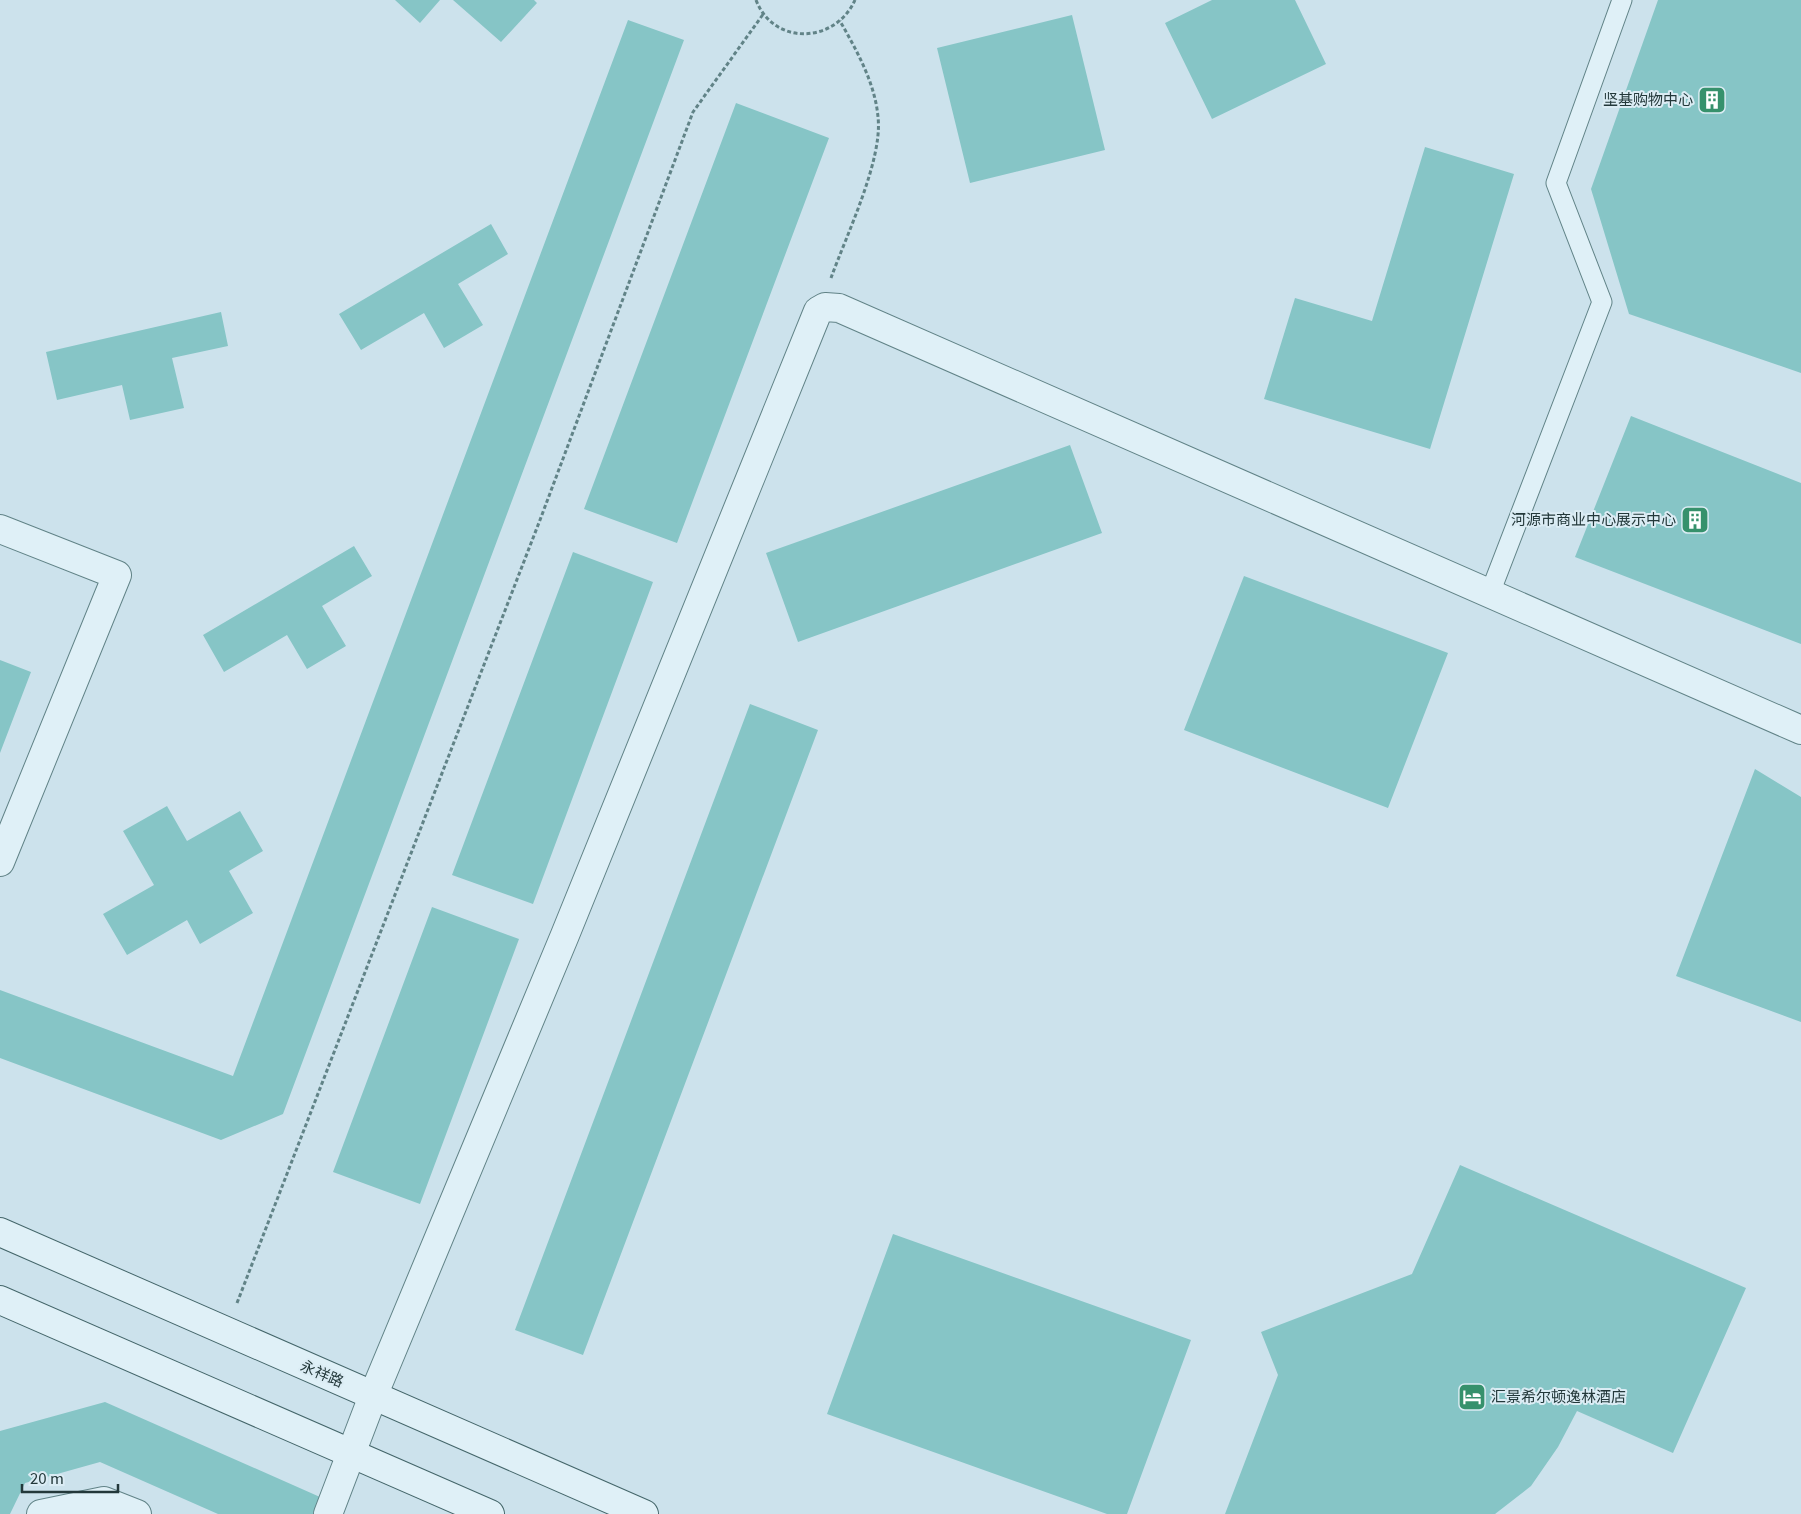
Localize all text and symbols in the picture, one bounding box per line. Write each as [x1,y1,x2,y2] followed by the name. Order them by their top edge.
[1697,85,1727,115] building icon: 坚基购物中心
[1603,88,1693,109] place label: 坚基购物中心
[1680,505,1710,535] building icon: 河源市商业中心展示中心
[1511,508,1676,529] place label: 河源市商业中心展示中心
[298,1354,347,1391] street label: 永祥路
[1457,1382,1487,1412] hotel icon: 汇景希尔顿逸林酒店
[1491,1385,1626,1406] place label: 汇景希尔顿逸林酒店
[22,1462,119,1494] scale bar
[30,1467,64,1488] text: 20 m

